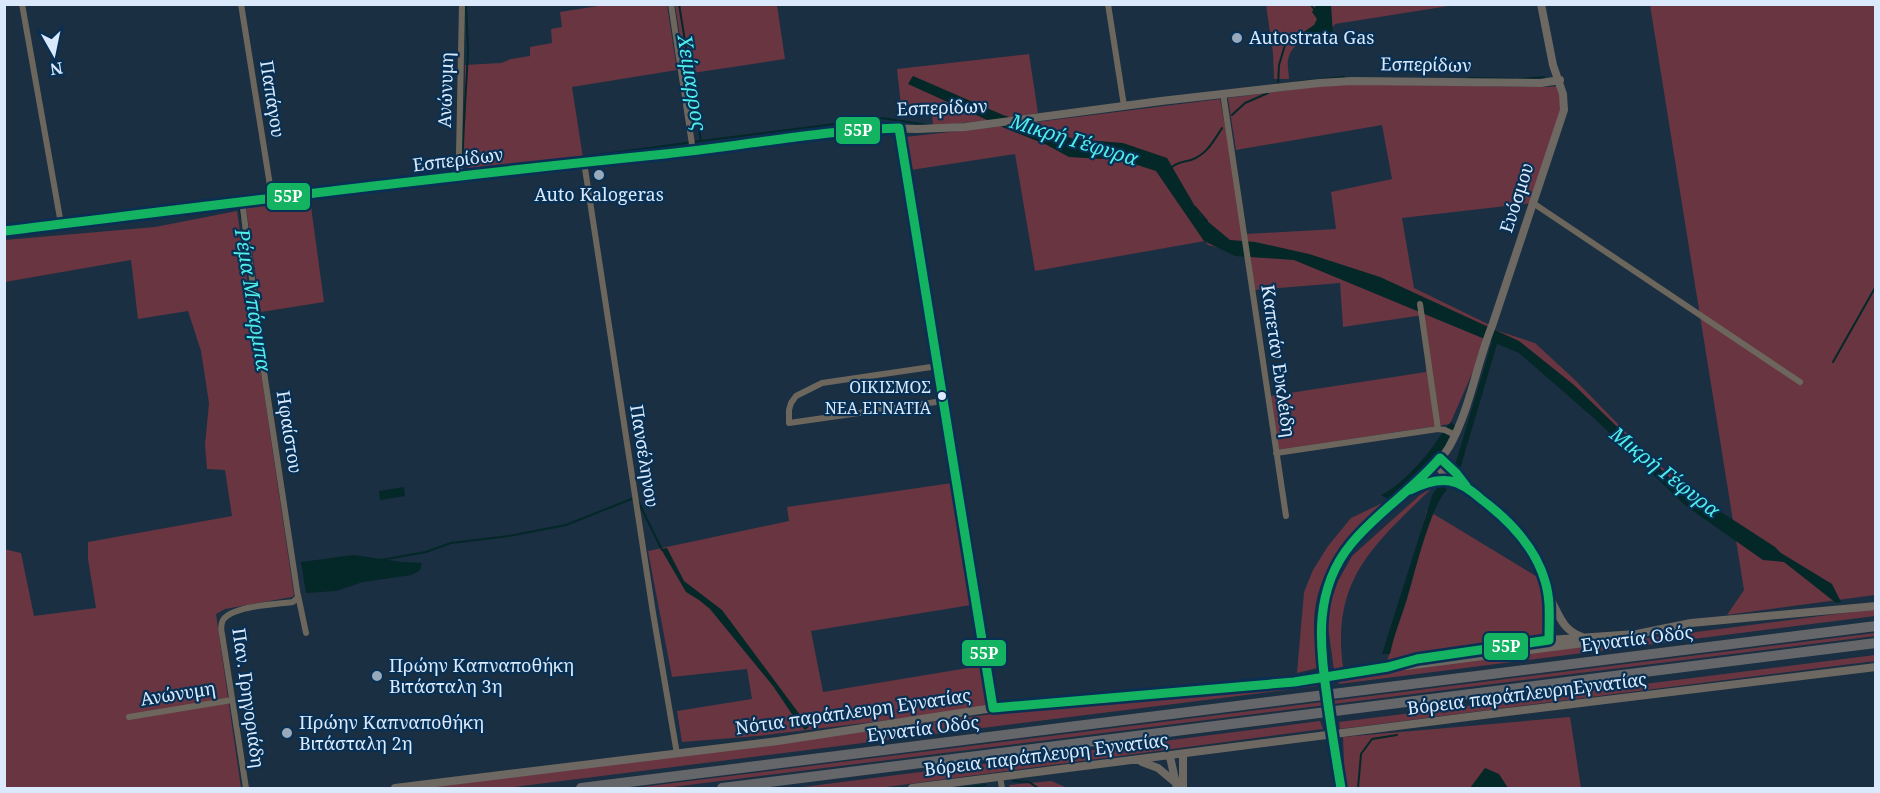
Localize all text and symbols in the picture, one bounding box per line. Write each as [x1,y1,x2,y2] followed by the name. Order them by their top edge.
[24,24,84,84] north arrow
[1249,25,1374,49] place label: Autostrata Gas
[1230,31,1244,45] marker: Autostrata Gas
[671,32,713,133] water label: Χείμαρρος
[1380,51,1472,77] street label: Εσπερίδων
[432,52,458,128] street label: Ανώνυμη
[48,57,64,81] text: N
[255,59,291,139] street label: Παπάγου
[896,93,988,121] street label: Εσπερίδων
[1006,107,1143,172] water label: Μικρή Γέφυρα
[835,116,881,145] line badge: 55Ρ
[844,119,872,141] text: 55Ρ
[411,142,505,176] street label: Εσπερίδων
[1494,160,1539,236] street label: Ευόσμου
[592,168,606,182] marker: Auto Kalogeras
[266,182,311,211] line badge: 55Ρ
[534,182,664,206] place label: Auto Kalogeras
[274,185,302,207] text: 55Ρ
[229,226,278,374] water label: Ρέμα Μπάρμπα
[1256,283,1302,439] street label: Καπετάν Ευκλέιδη
[825,376,932,419] place label: ΟΙΚΙΣΜΟΣ ΝΕΑ ΕΓΝΑΤΙΑ
[272,389,308,475] street label: Ηφαίστου
[936,390,948,402] marker: ΟΙΚΙΣΜΟΣ ΝΕΑ ΕΓΝΑΤΙΑ
[625,403,665,509] street label: Πανσέληνου
[1604,420,1727,524] water label: Μικρή Γέφυρα
[1579,619,1695,657] street label: Εγνατία Οδός
[227,626,271,769] street label: Παν. Γρηγοριάδη
[1483,632,1529,661] line badge: 55Ρ
[1492,635,1520,657] text: 55Ρ
[961,639,1007,667] line badge: 55Ρ
[970,642,998,664] text: 55Ρ
[389,653,574,698] place label: Πρώην Καπναποθήκη Βιτάσταλη 3η
[1406,666,1648,720] street label: Βόρεια παράπλευρηΕγνατίας
[370,669,384,683] marker: Πρώην Καπναποθήκη Βιτάσταλη 3η
[139,675,217,711] street label: Ανώνυμη
[734,683,972,739] street label: Νότια παράπλευρη Εγνατίας
[865,709,981,747] street label: Εγνατία Οδός
[299,710,484,755] place label: Πρώην Καπναποθήκη Βιτάσταλη 2η
[280,726,294,740] marker: Πρώην Καπναποθήκη Βιτάσταλη 2η
[922,727,1170,781] street label: Βόρεια παράπλευρη Εγνατίας

